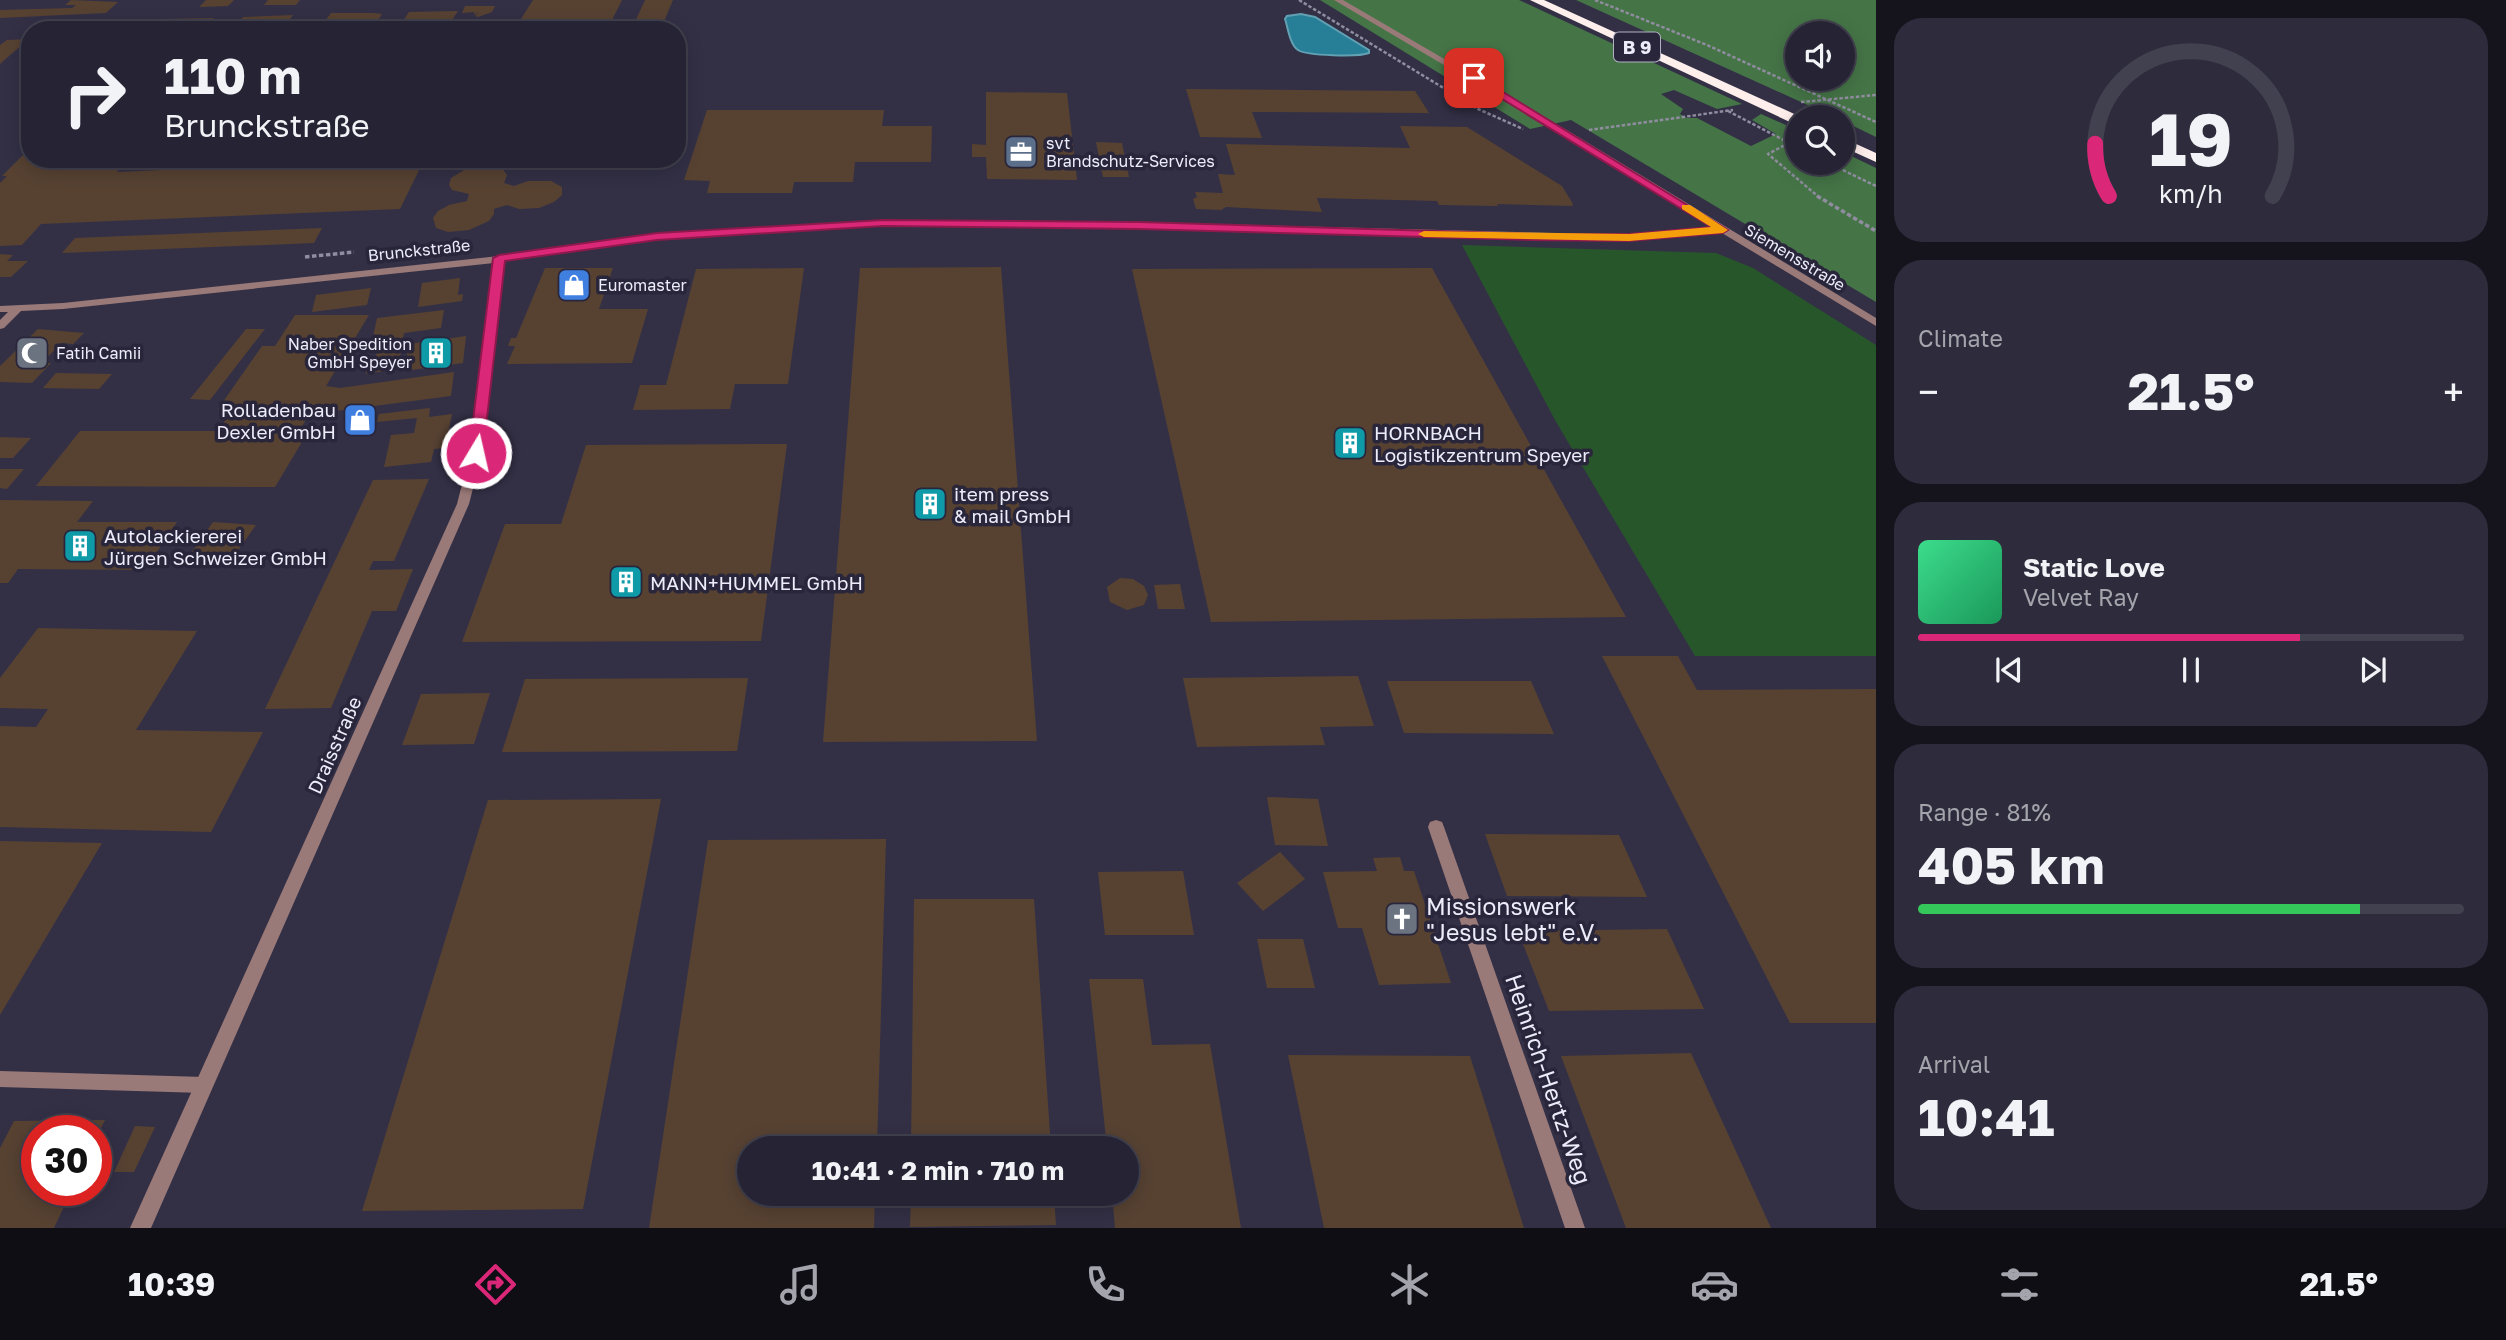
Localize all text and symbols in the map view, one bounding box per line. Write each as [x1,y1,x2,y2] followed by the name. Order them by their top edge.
[1785,21,1855,175] map controls
[1785,21,1855,91] button: sound
[1614,32,1660,62] road number: B 9
[164,46,301,105] text: 110 m
[1444,48,1504,108] pin
[49,49,140,140] icon: right
[1455,59,1493,97] icon: arrive
[2149,95,2233,182] text: 19
[1785,105,1855,175] button: search
[164,106,370,144] text: Brunckstraße
[1002,133,1040,171] office icon: svt Brandschutz-Services
[1046,133,1215,171] place label: svt Brandschutz-Services
[2159,178,2223,209] text: km/h
[1741,219,1849,295] street label: Siemensstraße
[367,235,471,265] street label: Brunckstraße
[555,266,593,304] shop icon: Euromaster
[598,275,687,295] place label: Euromaster
[1918,324,2003,352] text: Climate
[13,334,51,372] mosque icon: Fatih Camii
[288,334,412,372] place label: Naber Spedition GmbH Speyer
[417,334,455,372] building icon: Naber Spedition GmbH Speyer
[56,343,141,363] place label: Fatih Camii
[2127,359,2255,421] text: 21.5°
[1918,369,1939,414] text: −
[2443,369,2464,414] text: +
[216,398,336,443] place label: Rolladenbau Dexler GmbH
[341,401,379,439] shop icon: Rolladenbau Dexler GmbH
[439,416,513,490] position arrow
[1374,421,1590,466] place label: HORNBACH Logistikzentrum Speyer
[1331,424,1369,462] building icon: HORNBACH Logistikzentrum Speyer
[954,482,1071,527] place label: item press & mail GmbH
[911,485,949,523] building icon: item press & mail GmbH
[104,524,327,569] place label: Autolackiererei Jürgen Schweizer GmbH
[61,527,99,565] building icon: Autolackiererei Jürgen Schweizer GmbH
[2023,552,2165,583] text: Static Love
[607,563,645,601] building icon: MANN+HUMMEL GmbH
[650,571,863,594] place label: MANN+HUMMEL GmbH
[2023,583,2139,611] text: Velvet Ray
[1990,651,2028,689] icon: previous
[2172,651,2210,689] icon: pause
[2354,651,2392,689] icon: next
[302,693,366,797] street label: Draisstraße
[1918,798,2051,826] text: Range · 81%
[1918,833,2105,895] text: 405 km
[1426,892,1599,946] place label: Missionswerk "Jesus lebt" e.V.
[1383,900,1421,938] church icon: Missionswerk "Jesus lebt" e.V.
[1500,970,1598,1188] street label: Heinrich-Hertz-Weg
[1918,1050,1990,1078] text: Arrival
[1918,1085,2055,1147] text: 10:41
[21,1115,112,1206] speed limit sign: 30
[812,1155,1064,1186] text: 10:41 · 2 min · 710 m
[471,1260,520,1309] icon: directions
[776,1260,825,1309] icon: music
[1081,1260,1130,1309] icon: phone
[1385,1260,1434,1309] icon: climate
[1690,1260,1739,1309] icon: car
[1995,1260,2044,1309] icon: filters
[128,1265,215,1303] text: 10:39
[2300,1265,2378,1303] text: 21.5°

